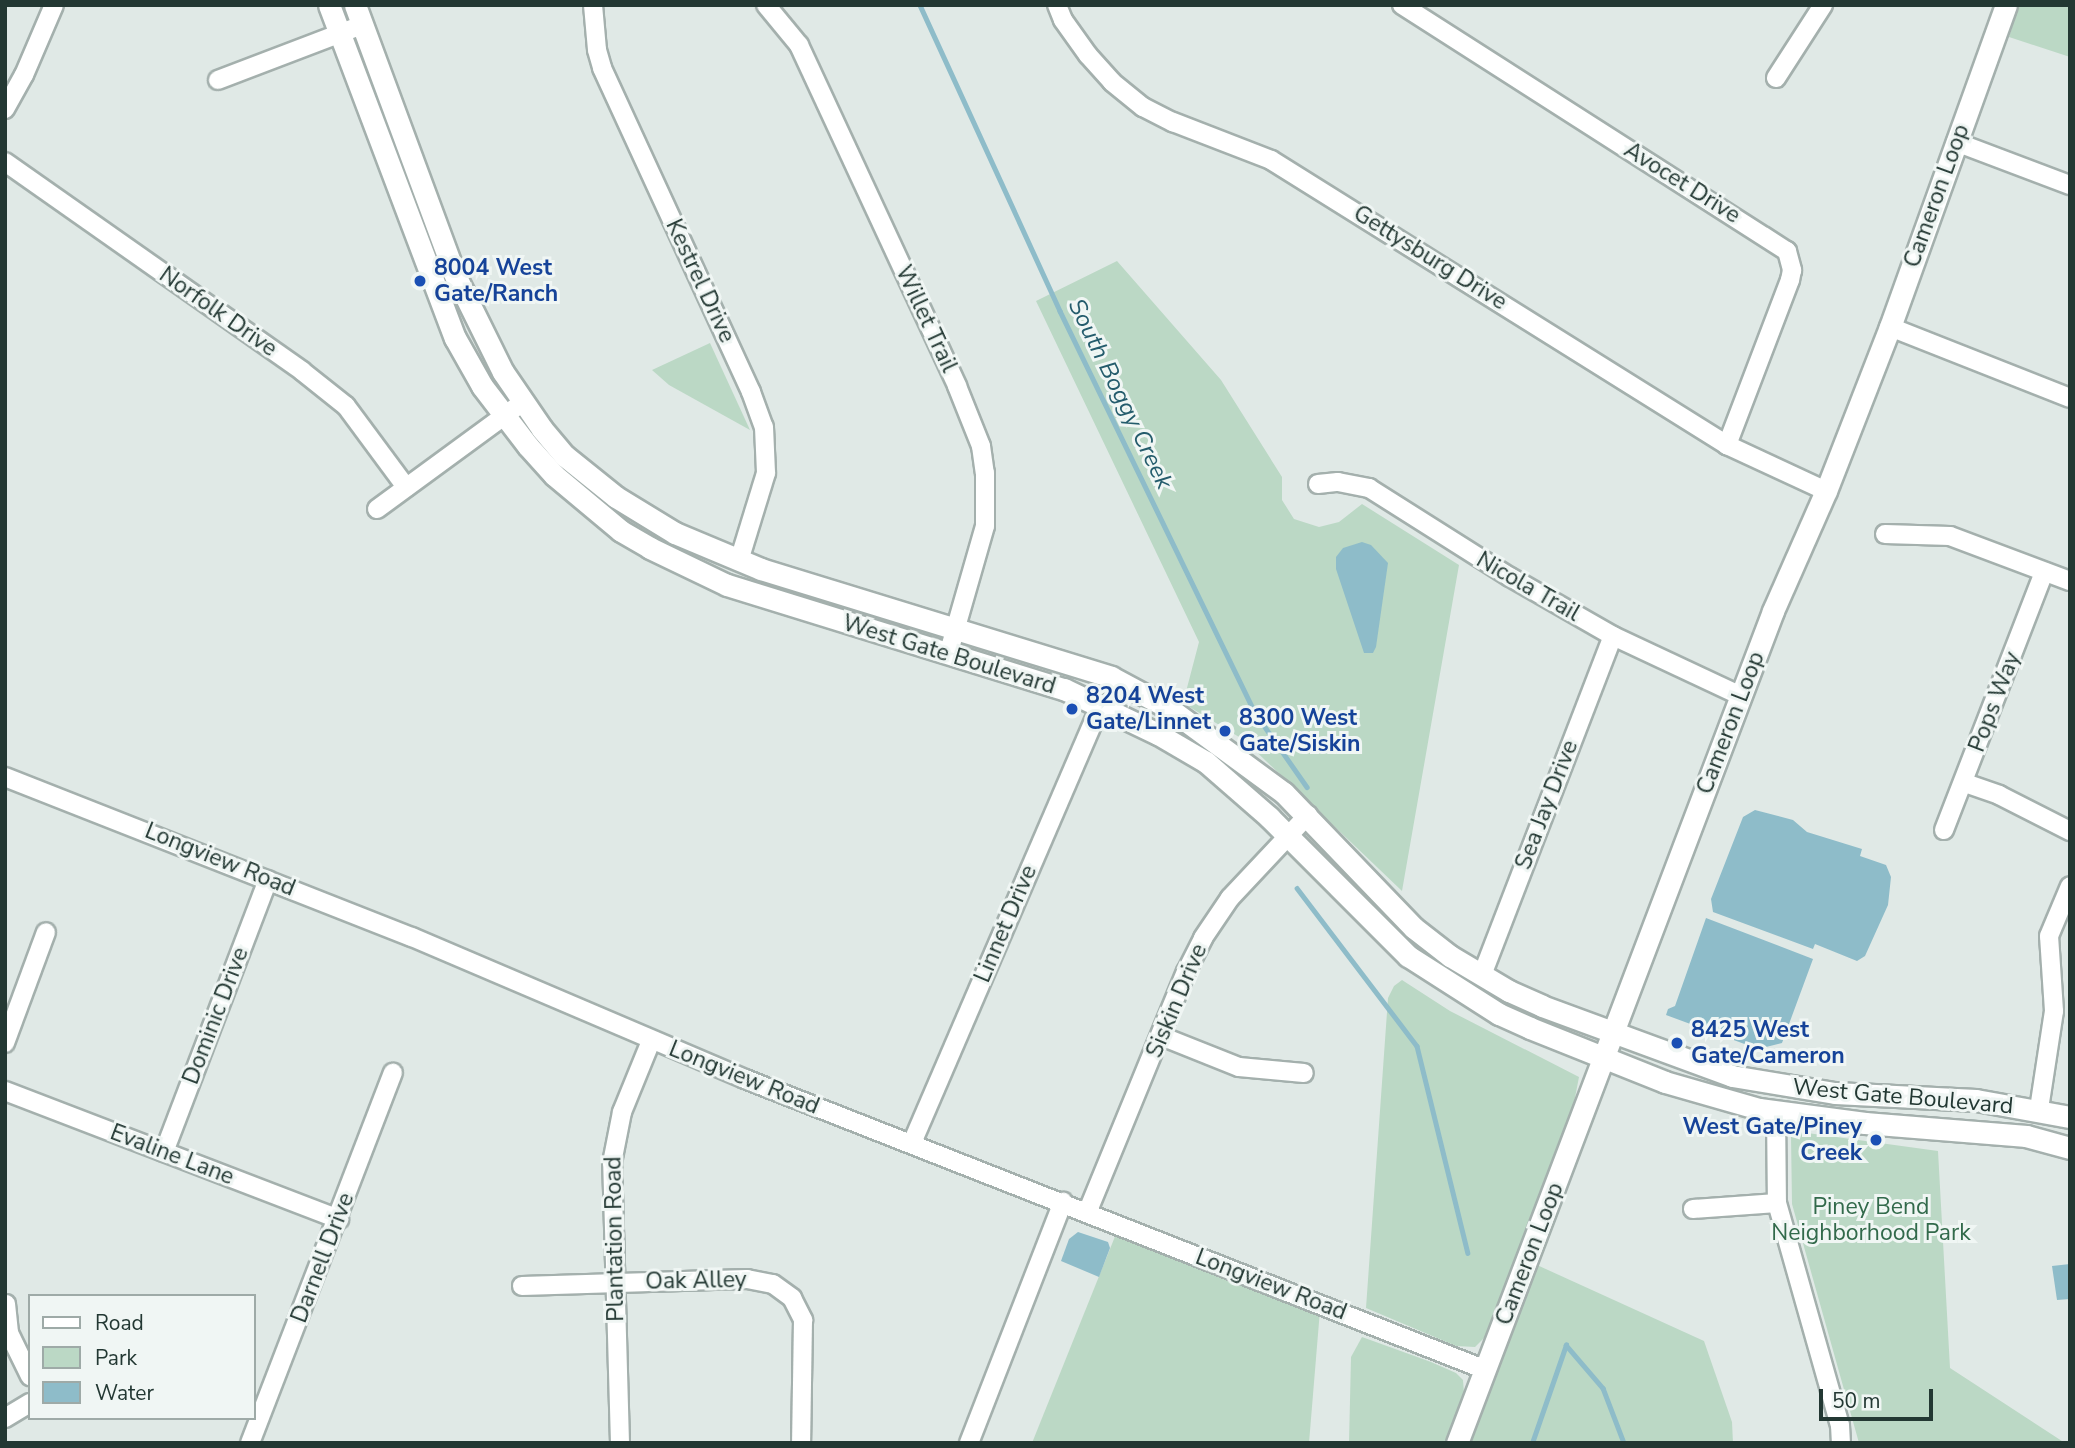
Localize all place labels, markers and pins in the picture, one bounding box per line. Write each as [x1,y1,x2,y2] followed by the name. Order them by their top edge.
[434,254,558,308] place label: 8004 West Gate/Ranch
[412,273,428,289] marker: 8004 West Gate/Ranch
[1086,682,1211,736] place label: 8204 West Gate/Linnet
[1064,701,1080,717] marker: 8204 West Gate/Linnet
[1239,704,1360,758] place label: 8300 West Gate/Siskin
[1217,723,1233,739] marker: 8300 West Gate/Siskin
[1691,1016,1845,1070] place label: 8425 West Gate/Cameron
[1669,1035,1685,1051] marker: 8425 West Gate/Cameron
[1682,1113,1862,1167] place label: West Gate/Piney Creek
[1868,1132,1884,1148] marker: West Gate/Piney Creek

